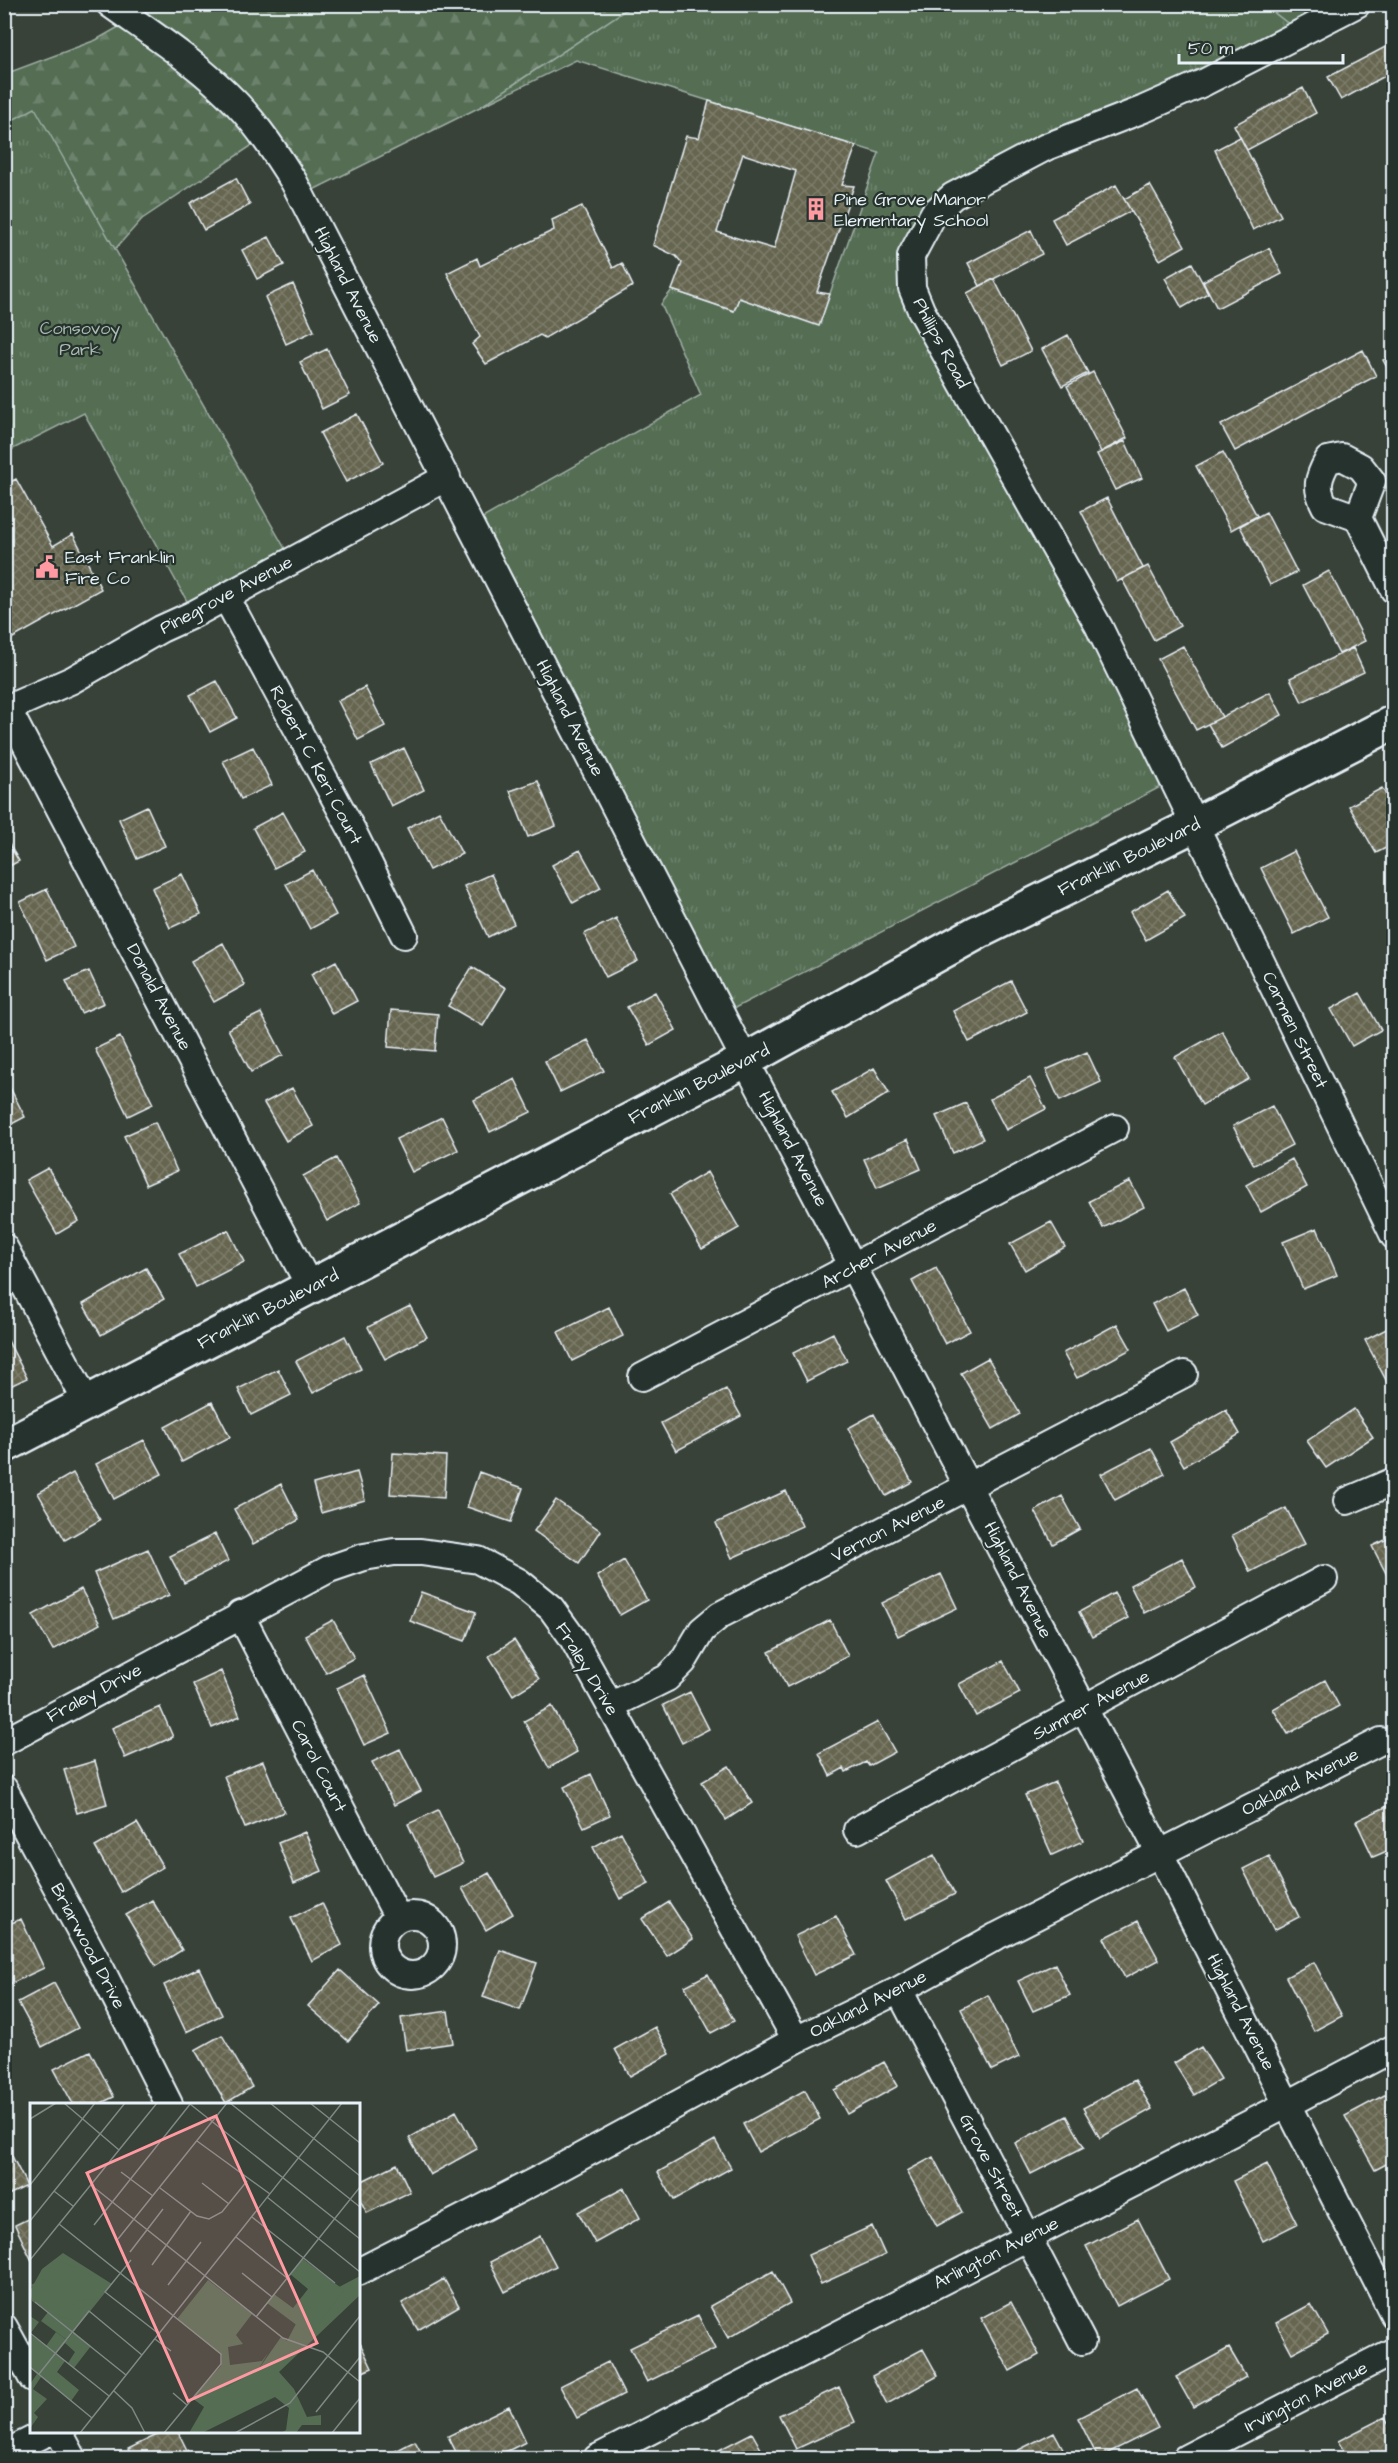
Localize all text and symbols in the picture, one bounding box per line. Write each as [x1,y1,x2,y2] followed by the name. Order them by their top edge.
[1179,27,1342,65] scale bar
[1188,36,1233,61] text: 50 m
[834,187,989,234] place label: Pine Grove Manor Elementary School
[803,196,829,222] building icon: Pine Grove Manor Elementary School
[307,222,388,348] street label: Highland Avenue
[907,293,975,393] street label: Phillips Road
[40,316,120,362] park label: Consovoy Park
[65,545,175,591] place label: East Franklin Fire Co
[155,549,297,641] street label: Pinegrove Avenue
[34,554,60,580] public building icon: East Franklin Fire Co
[529,655,610,781] street label: Highland Avenue
[263,681,369,850] street label: Robert C Keri Court
[1054,812,1204,902] street label: Franklin Boulevard
[120,939,198,1055] street label: Donald Avenue
[1256,967,1334,1093] street label: Carmen Street
[624,1038,774,1130] street label: Franklin Boulevard
[751,1087,834,1212] street label: Highland Avenue
[817,1213,941,1295] street label: Archer Avenue
[193,1263,343,1355] street label: Franklin Boulevard
[827,1489,949,1568] street label: Vernon Avenue
[977,1517,1058,1643] street label: Highland Avenue
[548,1618,625,1721] street label: Fraley Drive
[42,1657,147,1729] street label: Fraley Drive
[1028,1664,1154,1746] street label: Sumner Avenue
[285,1715,353,1817] street label: Carol Court
[1237,1742,1363,1822] street label: Oakland Avenue
[44,1879,132,2014] street label: Briarwood Drive
[1200,1949,1281,2075] street label: Highland Avenue
[805,1964,931,2044] street label: Oakland Avenue
[30,2103,360,2433] inset map
[953,2110,1029,2223] street label: Grove Street
[929,2211,1064,2296] street label: Arlington Avenue
[1240,2355,1373,2440] street label: Irvington Avenue

